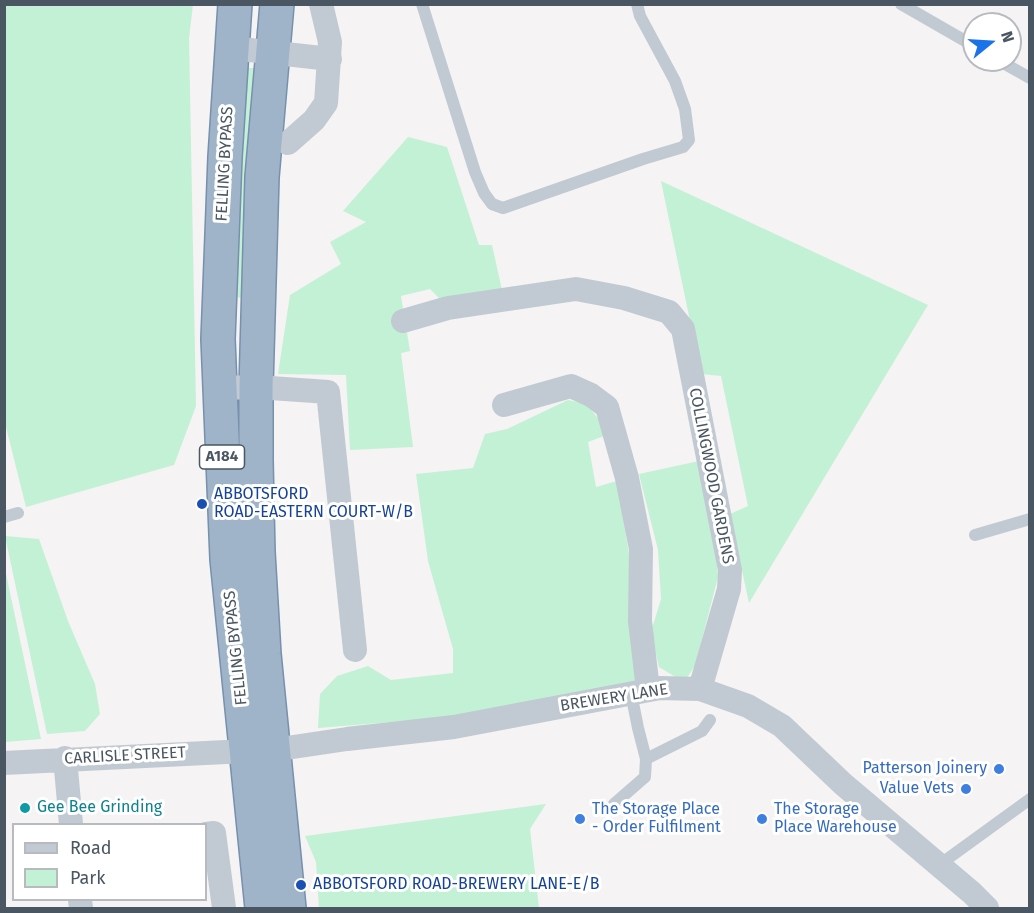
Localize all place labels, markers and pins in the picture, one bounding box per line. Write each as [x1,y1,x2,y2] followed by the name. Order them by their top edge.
[214,485,413,523] place label: ABBOTSFORD ROAD-EASTERN COURT-W/B
[195,497,209,511] marker: ABBOTSFORD ROAD-EASTERN COURT-W/B
[863,759,987,779] place label: Patterson Joinery
[992,762,1006,776] marker: Patterson Joinery
[880,779,954,799] place label: Value Vets
[959,782,973,796] marker: Value Vets
[37,798,162,818] place label: Gee Bee Grinding
[592,800,721,838] place label: The Storage Place - Order Fulfilment
[774,800,897,838] place label: The Storage Place Warehouse
[18,801,32,815] marker: Gee Bee Grinding
[573,812,587,826] marker: The Storage Place - Order Fulfilment
[755,812,769,826] marker: The Storage Place Warehouse
[313,875,599,895] place label: ABBOTSFORD ROAD-BREWERY LANE-E/B
[294,878,308,892] marker: ABBOTSFORD ROAD-BREWERY LANE-E/B

